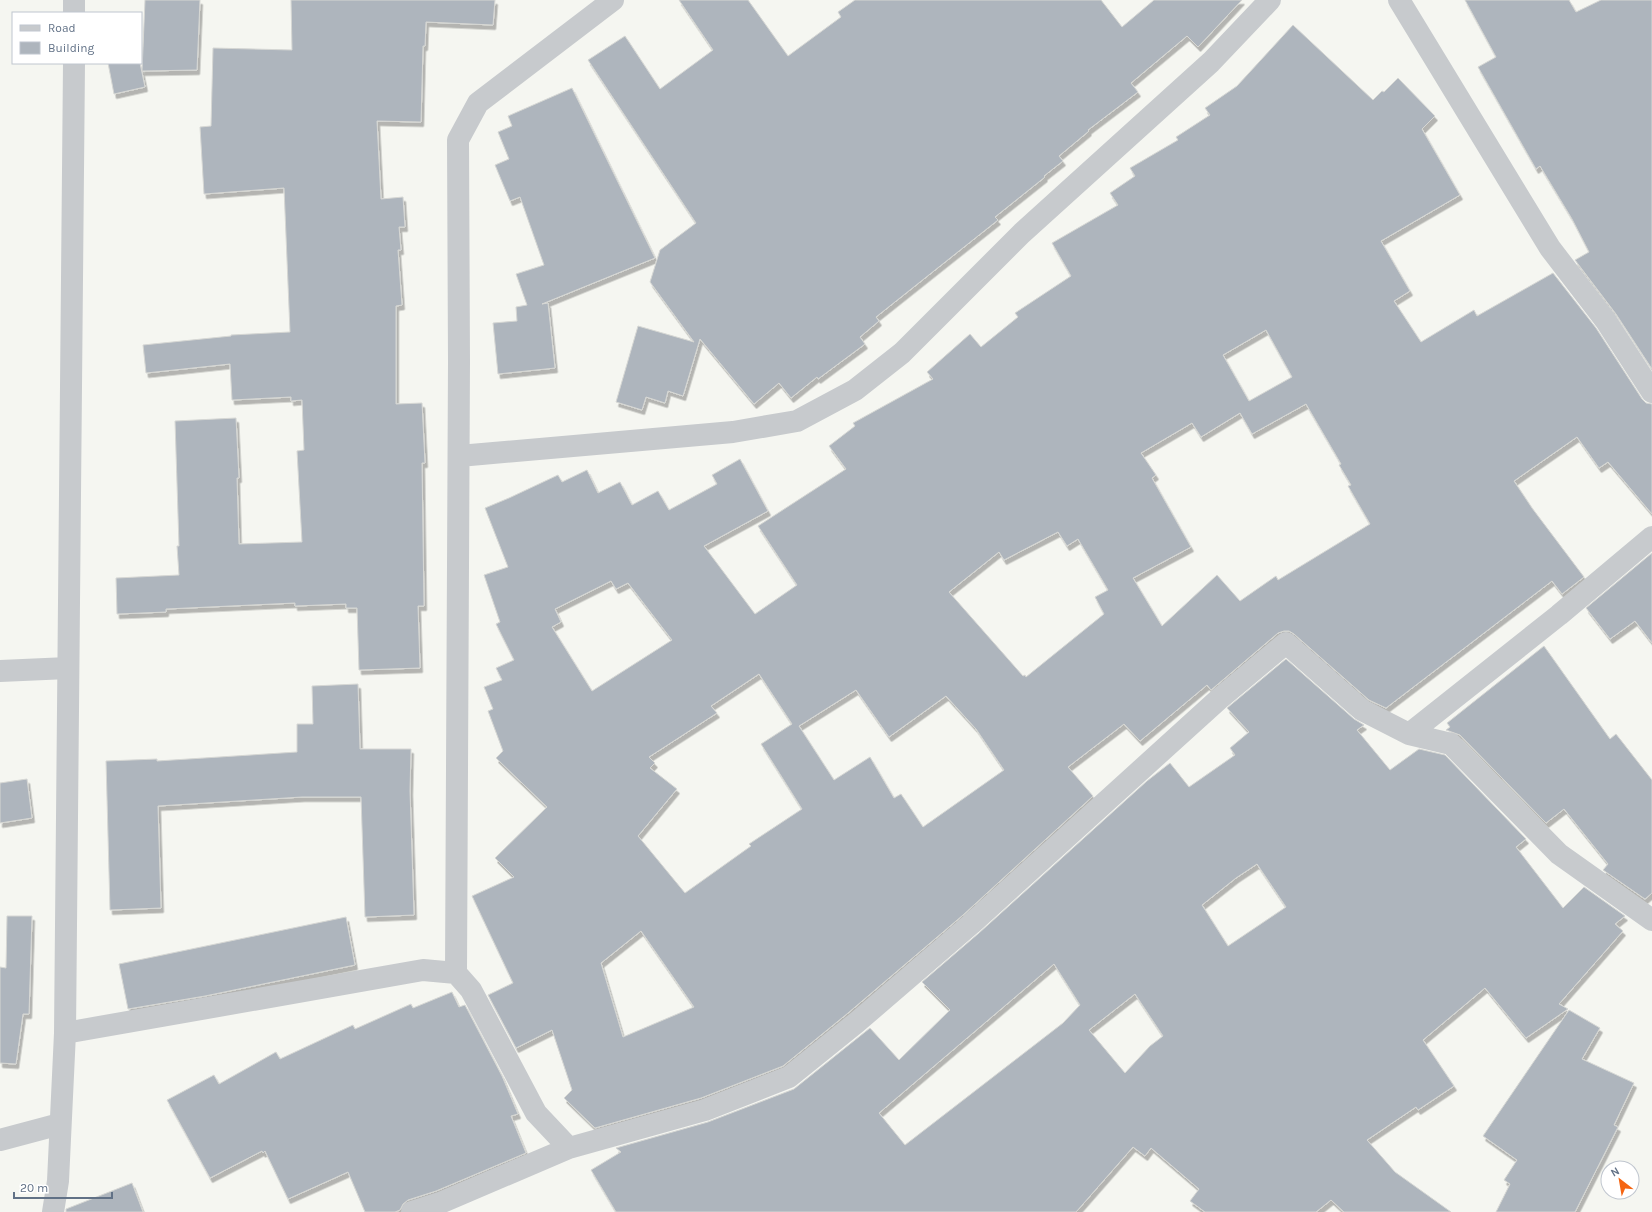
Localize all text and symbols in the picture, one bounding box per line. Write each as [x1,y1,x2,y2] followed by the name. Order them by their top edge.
[12,12,142,64] legend
[48,21,76,35] text: Road
[48,41,95,55] text: Building
[1600,1160,1640,1200] north arrow
[1608,1164,1622,1179] text: N
[14,1174,112,1200] scale bar
[20,1181,48,1195] text: 20 m

